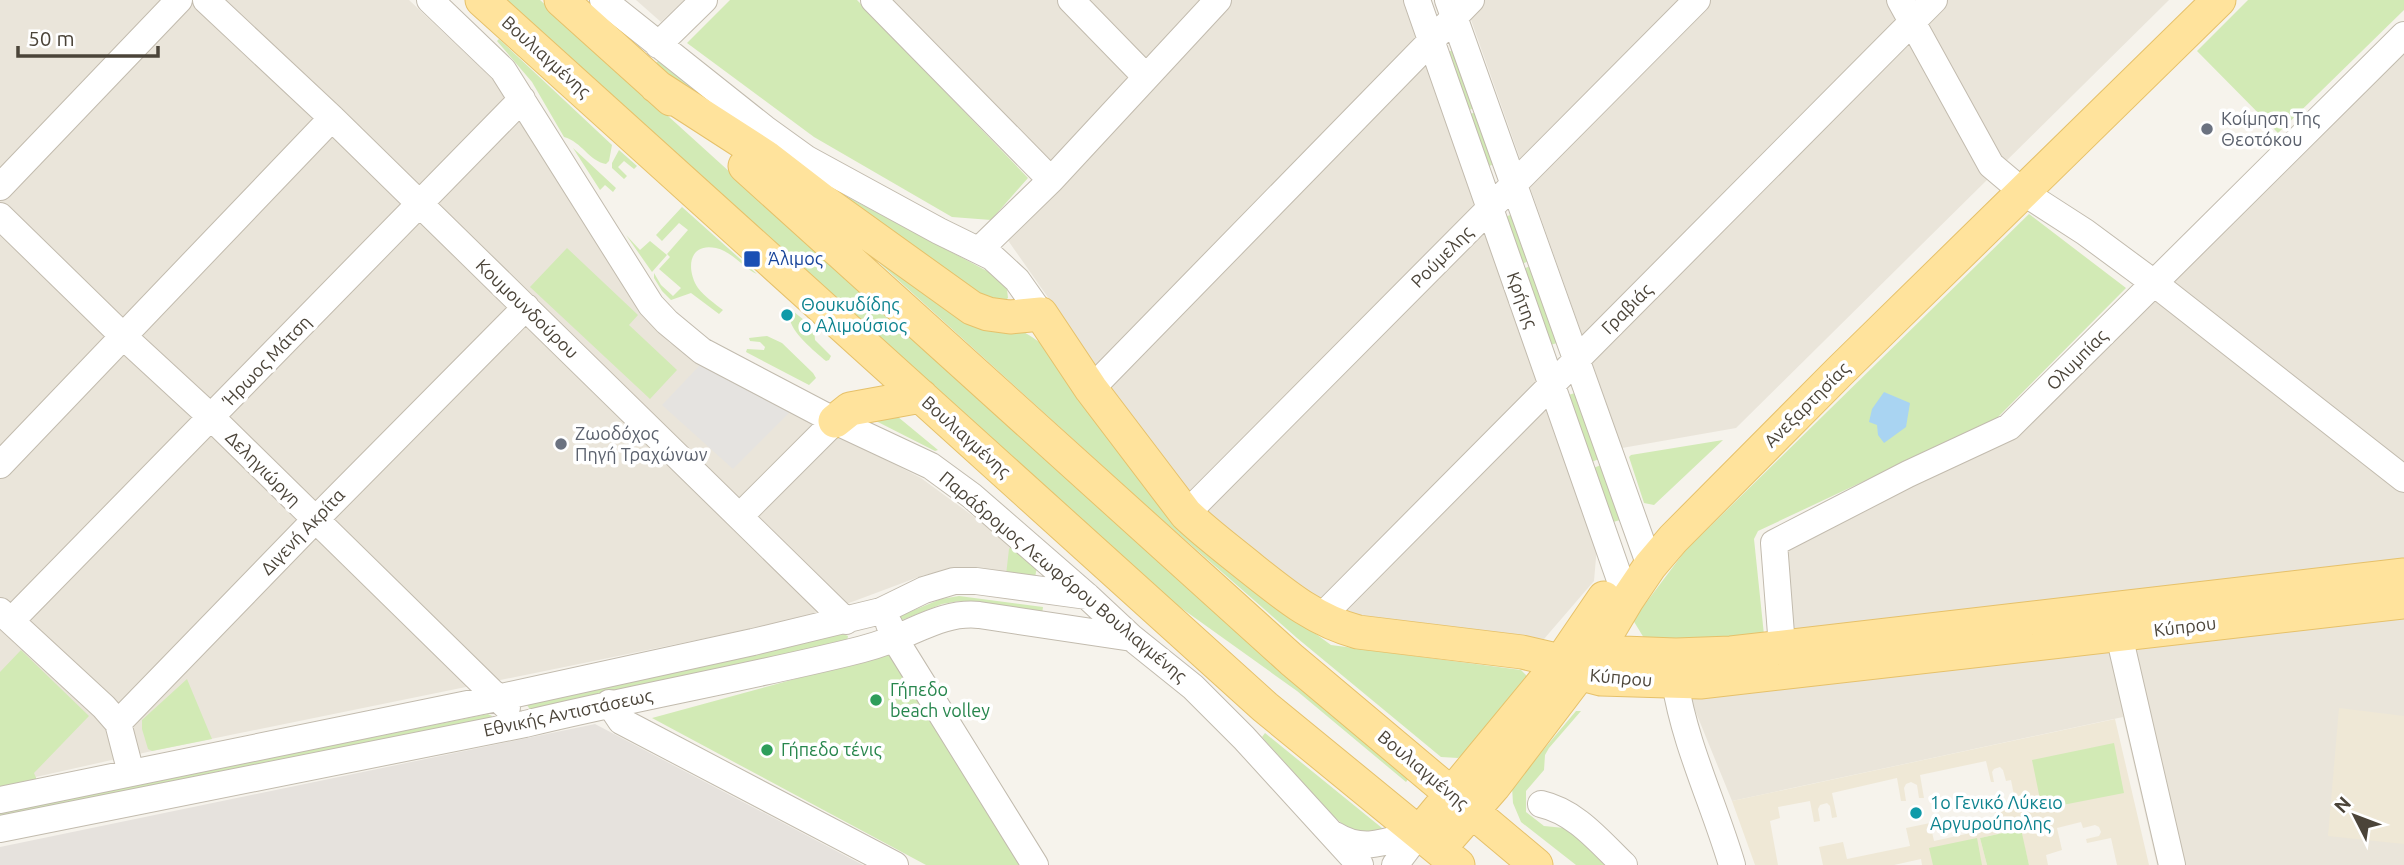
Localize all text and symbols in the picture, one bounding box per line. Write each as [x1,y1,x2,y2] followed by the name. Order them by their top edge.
[498,11,595,102] street label: Βουλιαγμένης
[18,14,158,58] scale bar
[28,26,75,50] text: 50 m
[2221,108,2320,149] place label: Κοίμηση Της Θεοτόκου
[2199,121,2215,137] marker: Κοίμηση Της Θεοτόκου
[1406,221,1477,292] street label: Ρούμελης
[768,248,823,269] place label: Άλιμος
[742,249,762,269] marker: Άλιμος
[472,254,583,362] street label: Κουμουνδούρου
[1503,269,1542,331] street label: Κρήτης
[1597,279,1656,338] street label: Γραβιάς
[801,294,907,336] place label: Θουκυδίδης ο Αλιμούσιος
[779,307,795,323] marker: Θουκυδίδης ο Αλιμούσιος
[217,311,315,411] street label: Ήρωος Μάτση
[2042,325,2111,394] street label: Ολυμπίας
[1760,358,1854,452] street label: Ανεξαρτησίας
[918,391,1015,482] street label: Βουλιαγμένης
[575,423,708,464] place label: Ζωοδόχος Πηγή Τραχώνων
[222,427,305,510] street label: Δεληγιώργη
[553,436,569,452] marker: Ζωοδόχος Πηγή Τραχώνων
[935,467,1191,686] street label: Παράδρομος Λεωφόρου Βουλιαγμένης
[256,484,348,578] street label: Διγενή Ακρίτα
[2152,612,2217,640] street label: Κύπρου
[1589,664,1653,690] street label: Κύπρου
[890,679,990,720] place label: Γήπεδο beach volley
[482,684,654,741] street label: Εθνικής Αντιστάσεως
[868,692,884,708] marker: Γήπεδο beach volley
[1374,726,1473,814] street label: Βουλιαγμένης
[781,739,882,760] place label: Γήπεδο τένις
[759,742,775,758] marker: Γήπεδο τένις
[2320,781,2390,851] north arrow
[1930,792,2063,834] place label: 1ο Γενικό Λύκειο Αργυρούπολης
[2329,792,2355,817] text: N
[1908,805,1924,821] marker: 1ο Γενικό Λύκειο Αργυρούπολης

